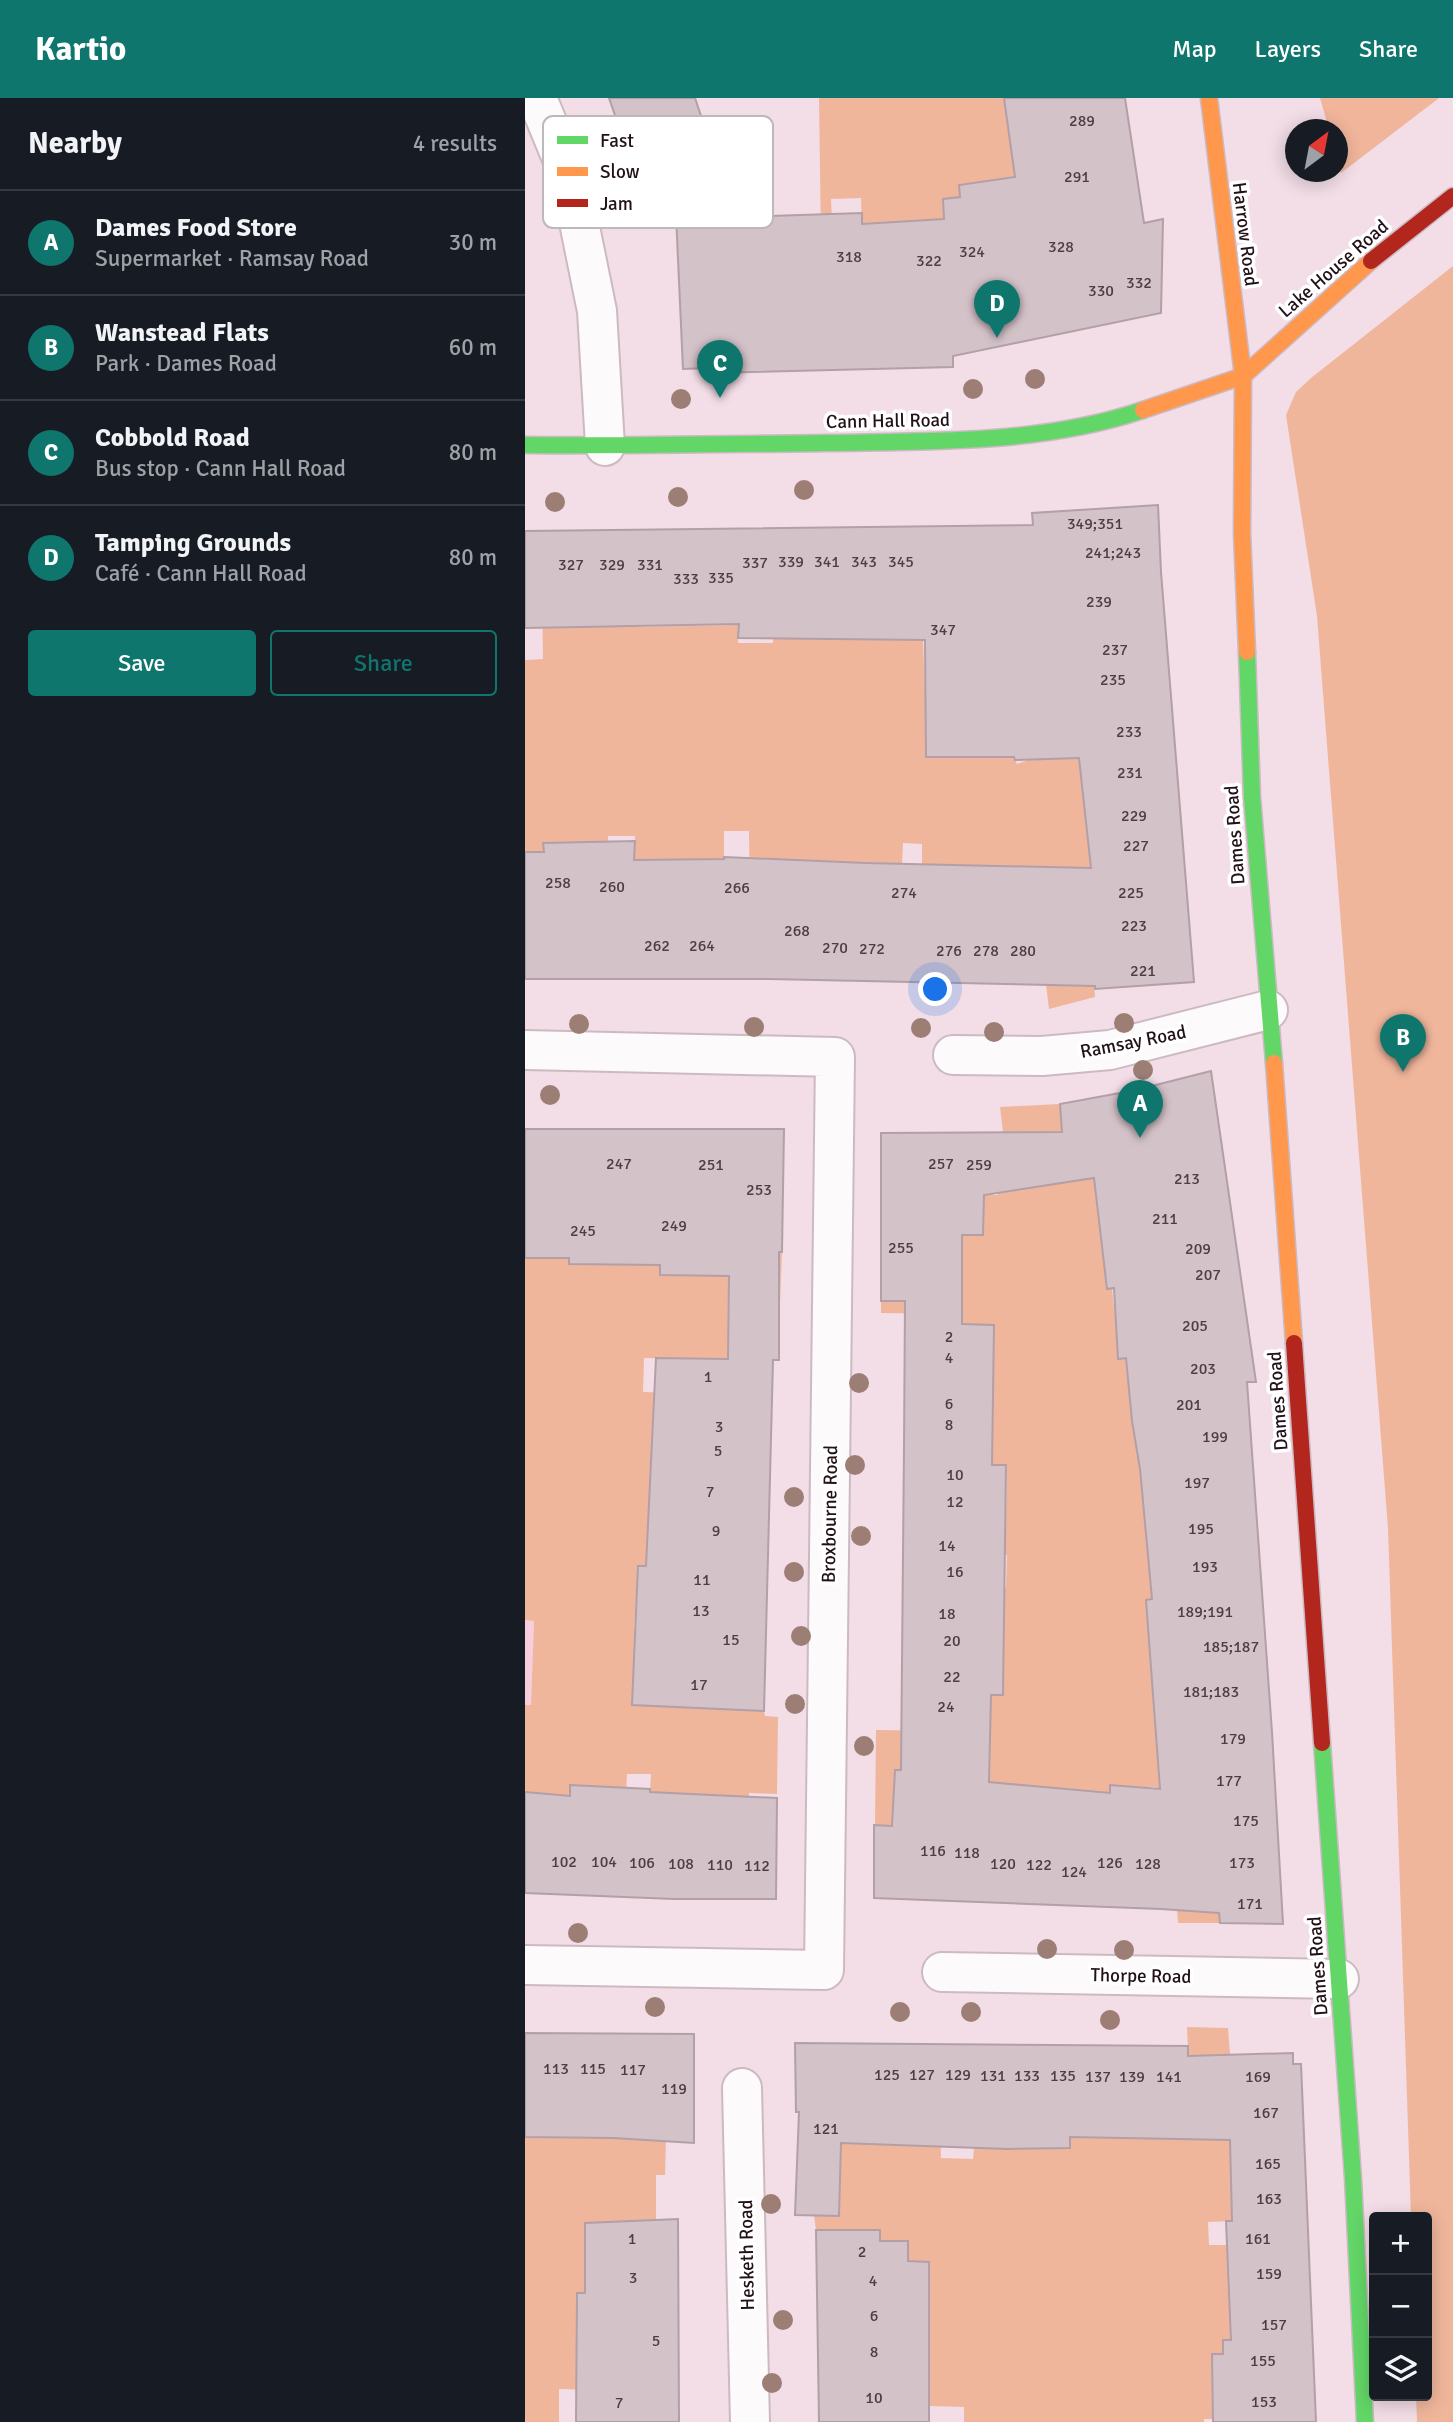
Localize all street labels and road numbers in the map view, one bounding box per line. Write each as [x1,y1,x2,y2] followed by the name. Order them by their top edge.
[1227,181,1263,287] street label: Harrow Road
[1274,214,1394,323] street label: Lake House Road
[826,408,950,434] street label: Cann Hall Road
[1220,784,1250,885] street label: Dames Road
[1078,1020,1188,1064] street label: Ramsay Road
[1263,1350,1293,1451] street label: Dames Road
[817,1445,843,1583] street label: Broxbourne Road
[1303,1915,1333,2016] street label: Dames Road
[1090,1963,1192,1989] street label: Thorpe Road
[734,2199,760,2311] street label: Hesketh Road

